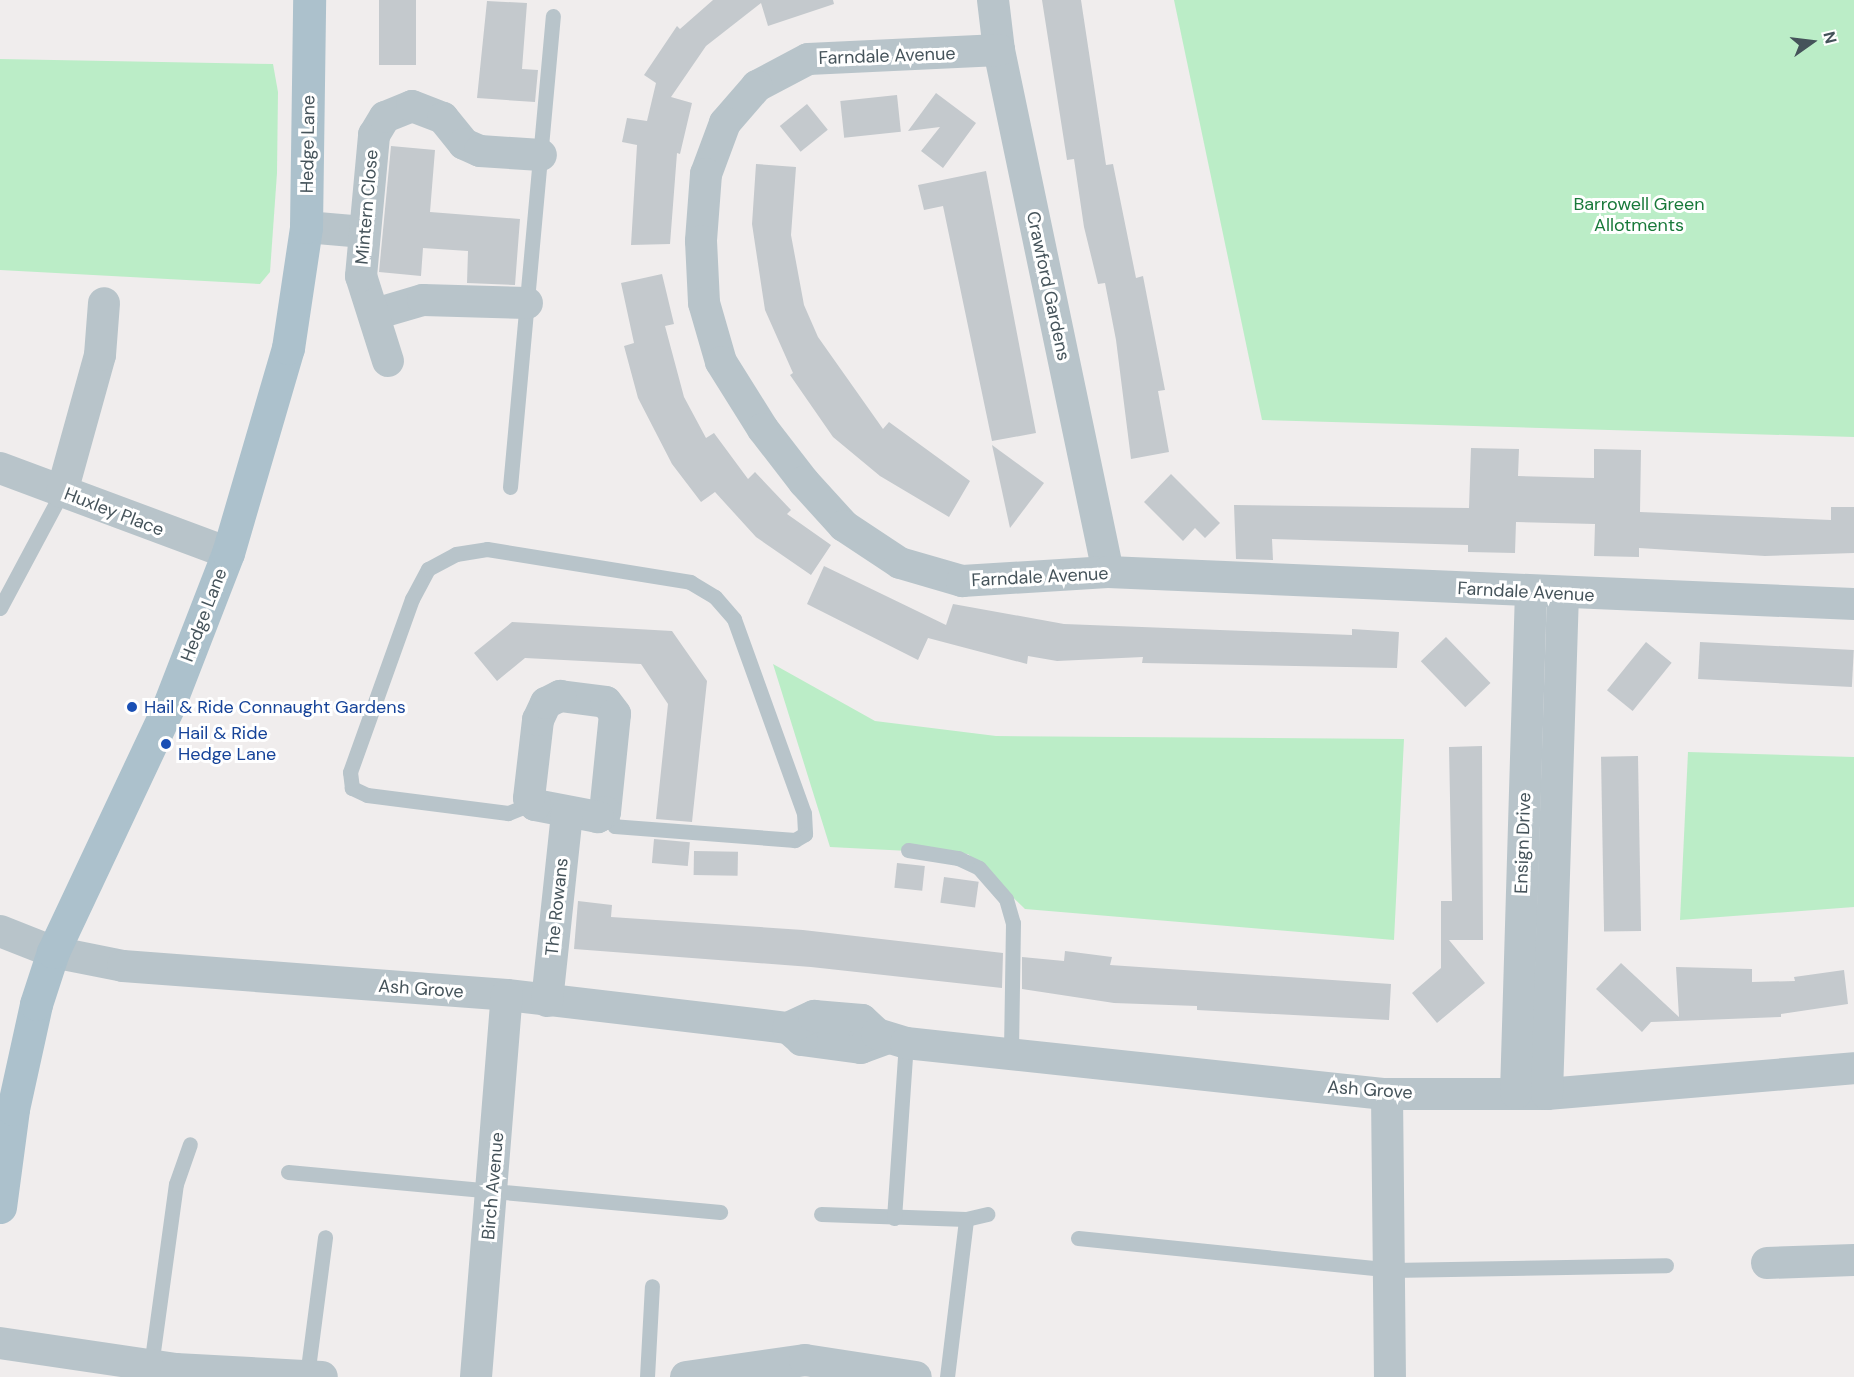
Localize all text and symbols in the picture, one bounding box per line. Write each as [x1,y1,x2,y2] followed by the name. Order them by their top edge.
[1782,12,1842,72] north arrow
[1818,29,1842,46] text: N
[818,43,956,69] street label: Farndale Avenue
[296,95,320,193] street label: Hedge Lane
[351,149,383,265] street label: Mintern Close
[1573,194,1705,236] park label: Barrowell Green Allotments
[1022,209,1074,363] street label: Crawford Gardens
[61,483,167,541] street label: Huxley Place
[971,563,1109,591] street label: Farndale Avenue
[176,565,232,665] street label: Hedge Lane
[1457,578,1595,606] street label: Farndale Avenue
[144,696,406,718] place label: Hail & Ride Connaught Gardens
[125,700,139,714] marker: Hail & Ride Connaught Gardens
[178,723,276,766] place label: Hail & Ride Hedge Lane
[159,737,173,751] marker: Hail & Ride Hedge Lane
[1510,792,1536,894] street label: Ensign Drive
[541,857,573,957] street label: The Rowans
[378,975,464,1003] street label: Ash Grove
[1327,1076,1413,1104] street label: Ash Grove
[478,1131,508,1241] street label: Birch Avenue

